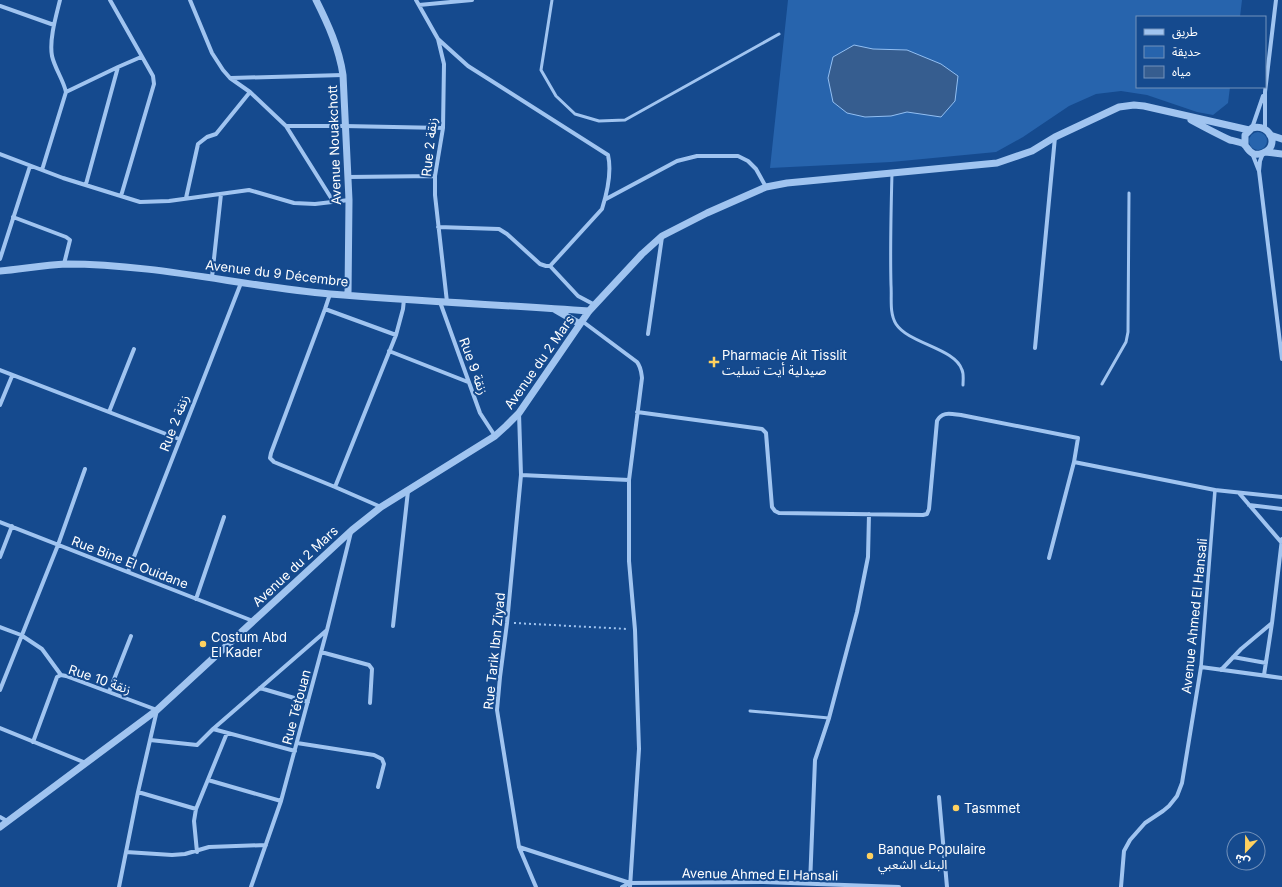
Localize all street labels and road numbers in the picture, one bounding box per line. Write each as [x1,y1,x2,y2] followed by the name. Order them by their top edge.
[324,85,344,205] street label: Avenue Nouakchott
[418,117,440,177] street label: Rue 2 زنقة
[205,256,349,290] street label: Avenue du 9 Décembre
[501,312,577,412] street label: Avenue du 2 Mars
[456,335,492,397] street label: Rue 9 زنقة
[156,392,192,454] street label: Rue 2 زنقة
[249,522,341,610] street label: Avenue du 2 Mars
[69,532,191,592] street label: Rue Bine El Ouidane
[1178,537,1210,695] street label: Avenue Ahmed El Hansali
[480,592,508,710] street label: Rue Tarik Ibn Ziyad
[67,661,133,697] street label: Rue 10 زنقة
[278,668,314,746] street label: Rue Tétouan
[682,865,838,883] street label: Avenue Ahmed El Hansali

